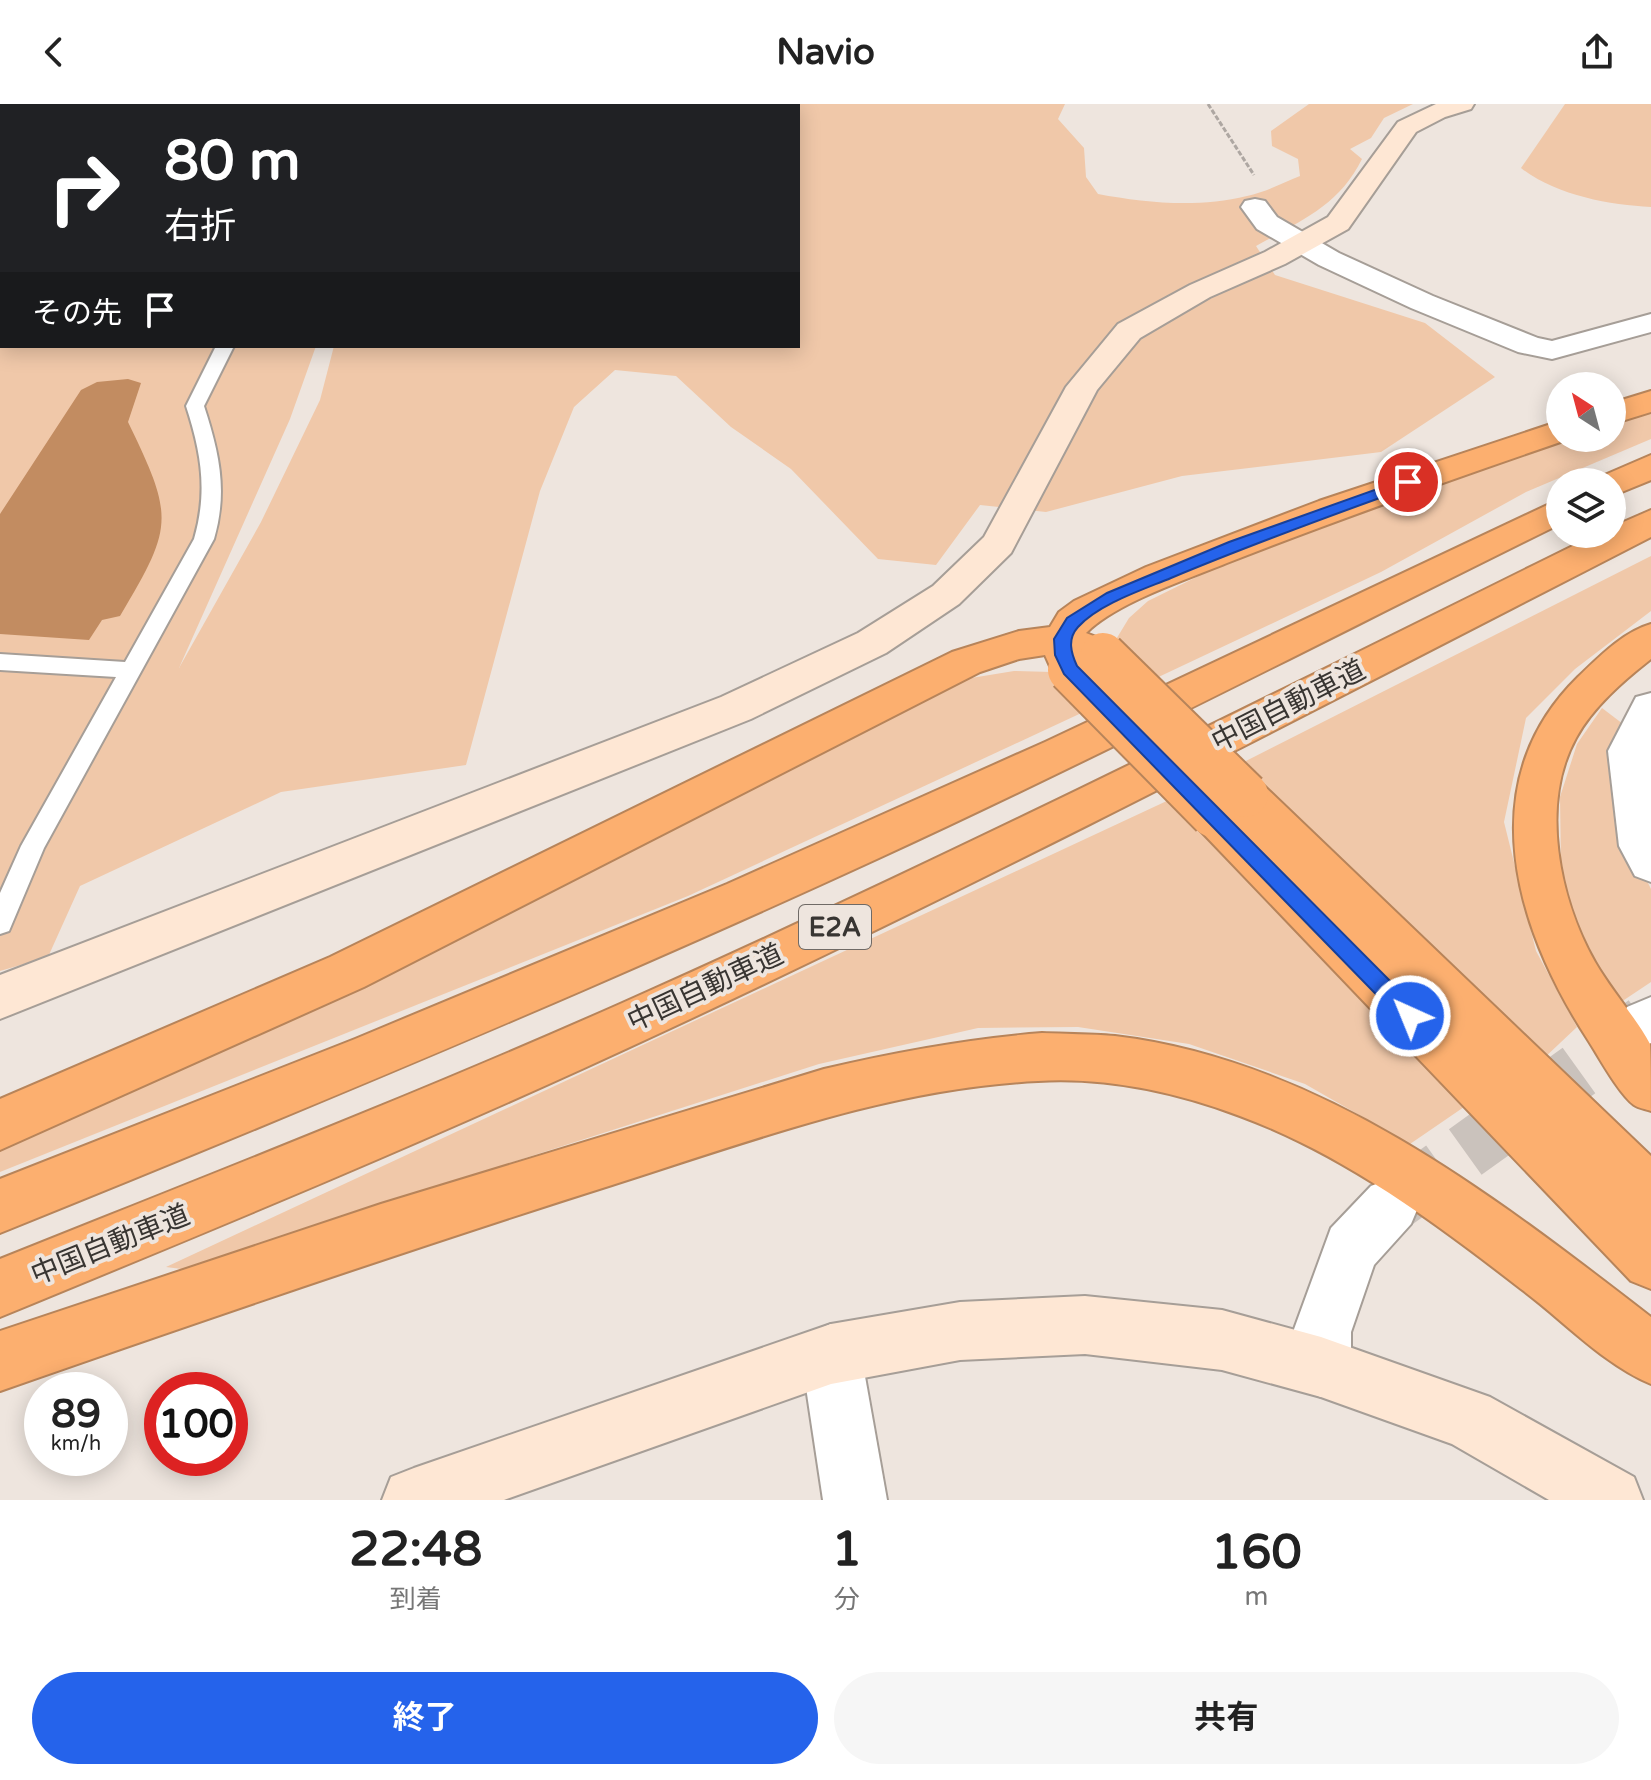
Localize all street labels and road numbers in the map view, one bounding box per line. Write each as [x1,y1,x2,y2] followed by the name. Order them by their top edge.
[1206,653,1371,759] street label: 中国自動車道
[799,905,871,949] road number: E2A
[622,937,789,1039] street label: 中国自動車道
[26,1198,195,1292] street label: 中国自動車道

